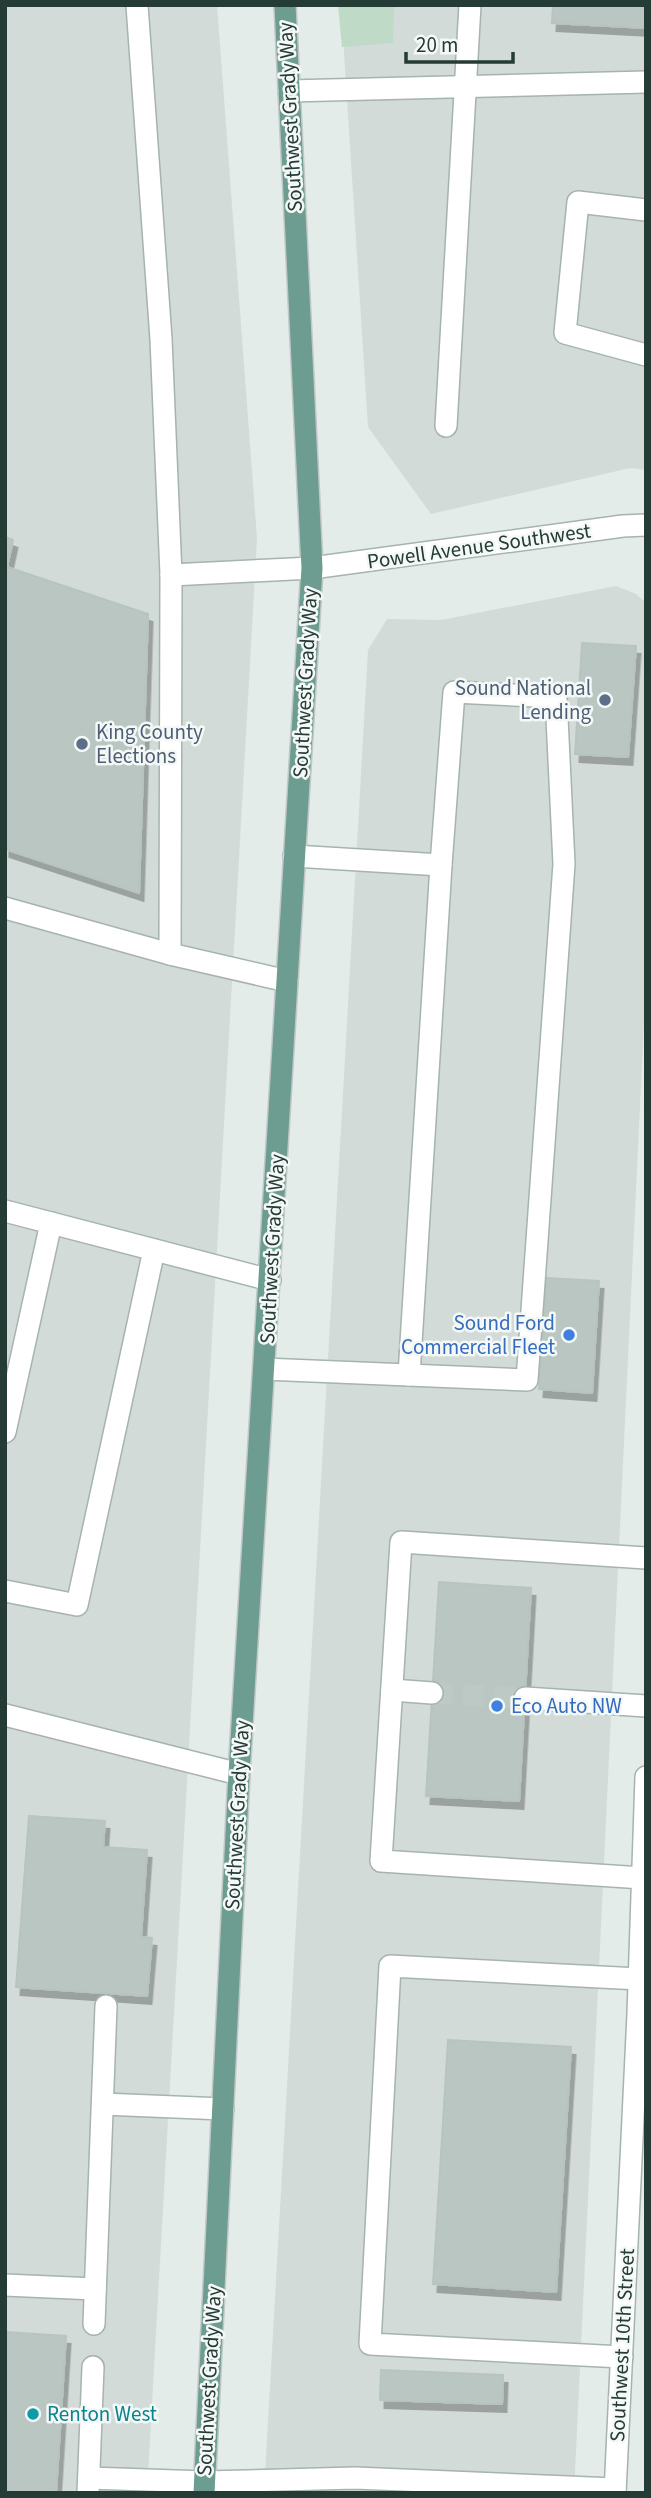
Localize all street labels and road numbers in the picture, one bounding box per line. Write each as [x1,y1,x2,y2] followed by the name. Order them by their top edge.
[270,21,310,213] street label: Southwest Grady Way
[365,515,593,577] street label: Powell Avenue Southwest
[285,587,325,779] street label: Southwest Grady Way
[252,1153,292,1345] street label: Southwest Grady Way
[217,1719,257,1911] street label: Southwest Grady Way
[602,2247,642,2443] street label: Southwest 10th Street
[189,2285,229,2477] street label: Southwest Grady Way

